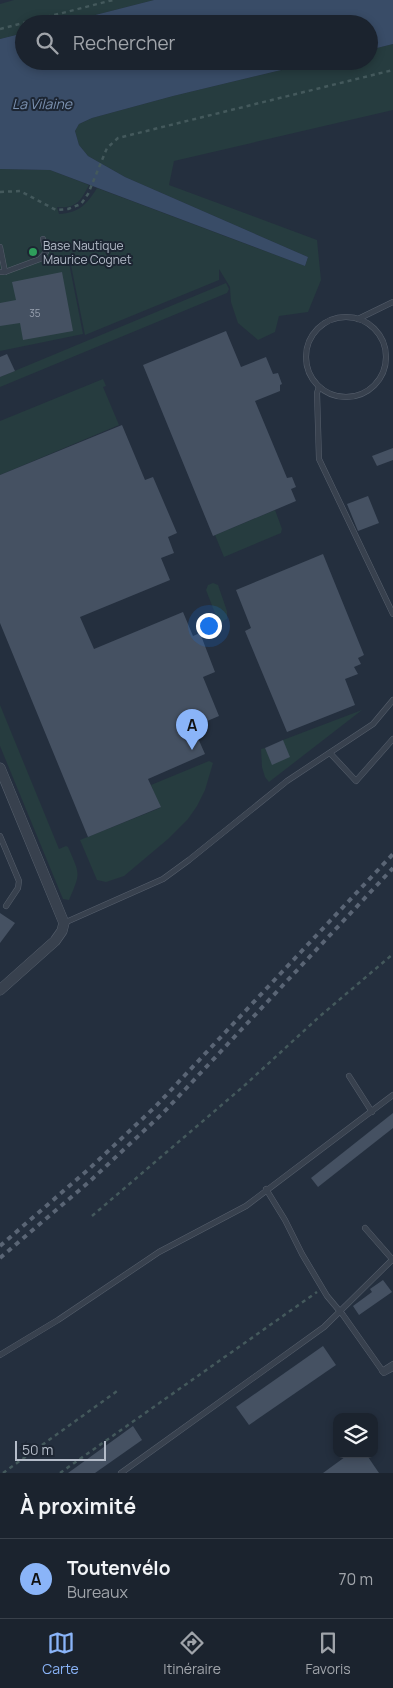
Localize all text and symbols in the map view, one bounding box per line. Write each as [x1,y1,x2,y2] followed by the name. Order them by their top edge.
[15,15,378,70] search box
[33,29,61,57] icon: search
[73,30,175,56] text: Rechercher
[12,94,73,113] water label: La Vilaine
[43,237,132,268] place label: Base Nautique Maurice Cognet
[27,246,39,258] marker: Base Nautique Maurice Cognet
[29,306,41,320] house number: 35
[196,613,222,639] your location
[176,709,208,750] pin: A
[333,1413,378,1458] map controls
[333,1413,378,1458] button: layers
[15,1438,106,1461] scale bar
[22,1440,53,1459] text: 50 m
[20,1492,136,1520] text: À proximité
[67,1555,170,1581] text: Toutenvélo
[31,1568,41,1590] text: A
[338,1568,373,1590] text: 70 m
[67,1581,128,1603] text: Bureaux
[42,1629,79,1678] tab: Carte
[163,1629,221,1678] tab: Itinéraire
[306,1629,351,1678] tab: Favoris

